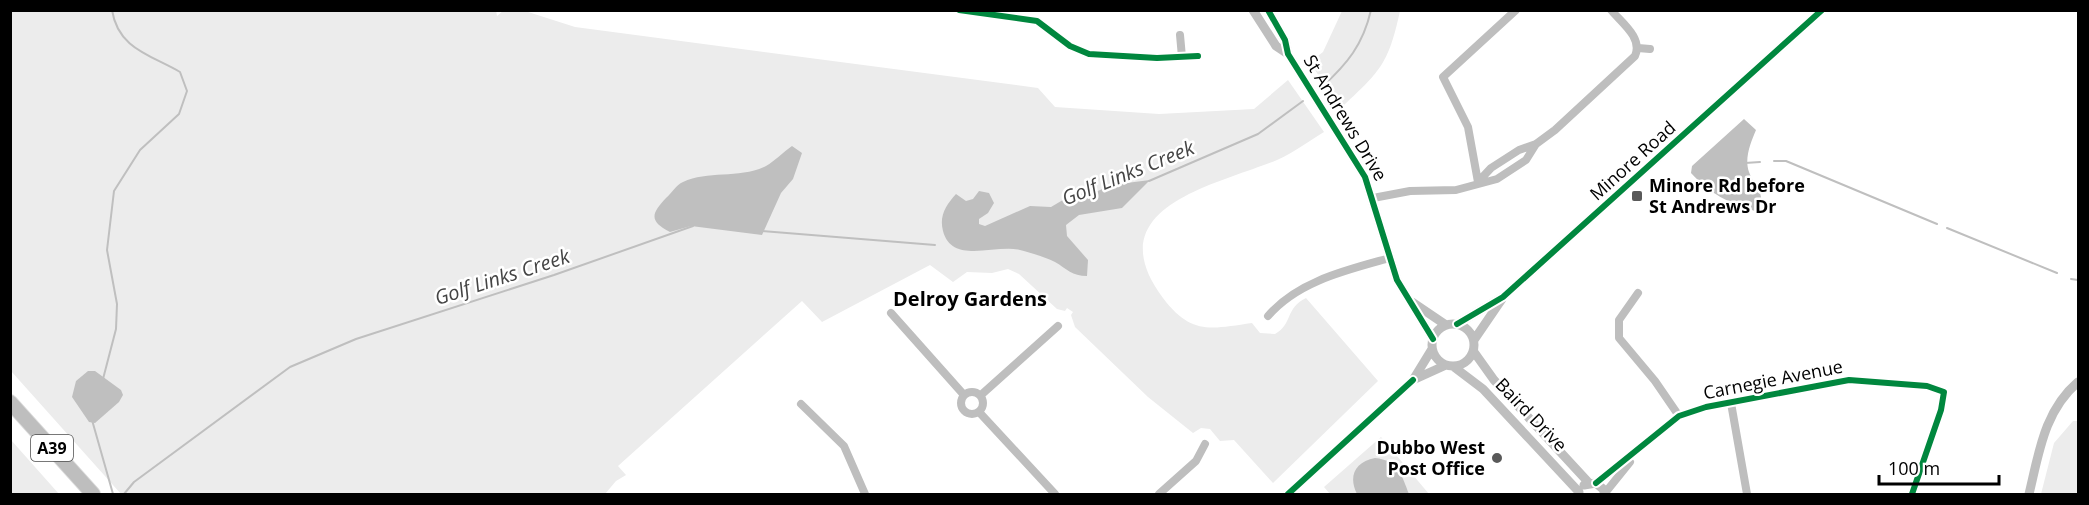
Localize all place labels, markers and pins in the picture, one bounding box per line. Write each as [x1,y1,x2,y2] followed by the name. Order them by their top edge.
[1649,173,1805,218] place label: Minore Rd before St Andrews Dr
[1630,189,1644,203] marker: Minore Rd before St Andrews Dr
[1376,435,1485,480] place label: Dubbo West Post Office
[1490,451,1504,465] marker: Dubbo West Post Office

